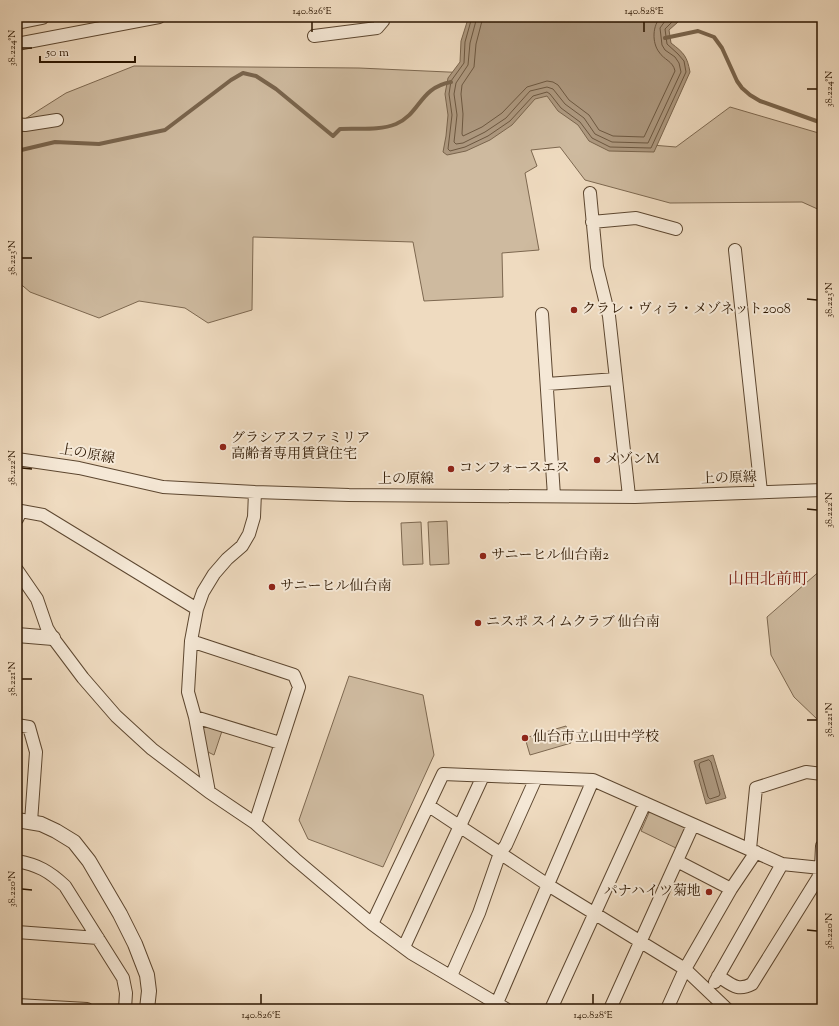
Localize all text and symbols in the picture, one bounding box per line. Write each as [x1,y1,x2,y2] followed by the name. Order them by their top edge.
[292,4,332,19] text: 140.826°E
[624,4,664,19] text: 140.828°E
[5,30,20,66] text: 38.224°N
[40,38,135,64] scale bar
[45,44,69,62] text: 50 m
[822,71,837,107] text: 38.224°N
[5,240,20,276] text: 38.223°N
[822,282,837,318] text: 38.223°N
[582,300,791,320] place label: クラレ・ヴィラ・メゾネット2008
[569,305,579,315] marker: クラレ・ヴィラ・メゾネット2008
[231,429,370,465] place label: グラシアスファミリア 高齢者専用賃貸住宅
[58,440,116,470] street label: 上の原線
[218,442,228,452] marker: グラシアスファミリア 高齢者専用賃貸住宅
[5,450,20,486] text: 38.222°N
[605,450,660,470] place label: メゾンM
[592,455,602,465] marker: メゾンM
[459,459,570,479] place label: コンフォースエス
[446,464,456,474] marker: コンフォースエス
[701,468,757,490] street label: 上の原線
[378,470,434,490] street label: 上の原線
[822,492,837,528] text: 38.222°N
[491,546,609,566] place label: サニーヒル仙台南2
[478,551,488,561] marker: サニーヒル仙台南2
[728,569,808,592] district label: 山田北前町
[280,577,391,597] place label: サニーヒル仙台南
[267,582,277,592] marker: サニーヒル仙台南
[486,613,660,633] place label: ニスポ スイムクラブ 仙台南
[473,618,483,628] marker: ニスポ スイムクラブ 仙台南
[5,662,20,696] text: 38.221°N
[822,703,837,737] text: 38.221°N
[533,728,659,748] place label: 仙台市立山田中学校
[520,733,530,743] marker: 仙台市立山田中学校
[5,871,20,907] text: 38.220°N
[604,882,701,902] place label: パナハイツ菊地
[704,887,714,897] marker: パナハイツ菊地
[822,913,837,949] text: 38.220°N
[241,1008,281,1023] text: 140.826°E
[573,1008,613,1023] text: 140.828°E

